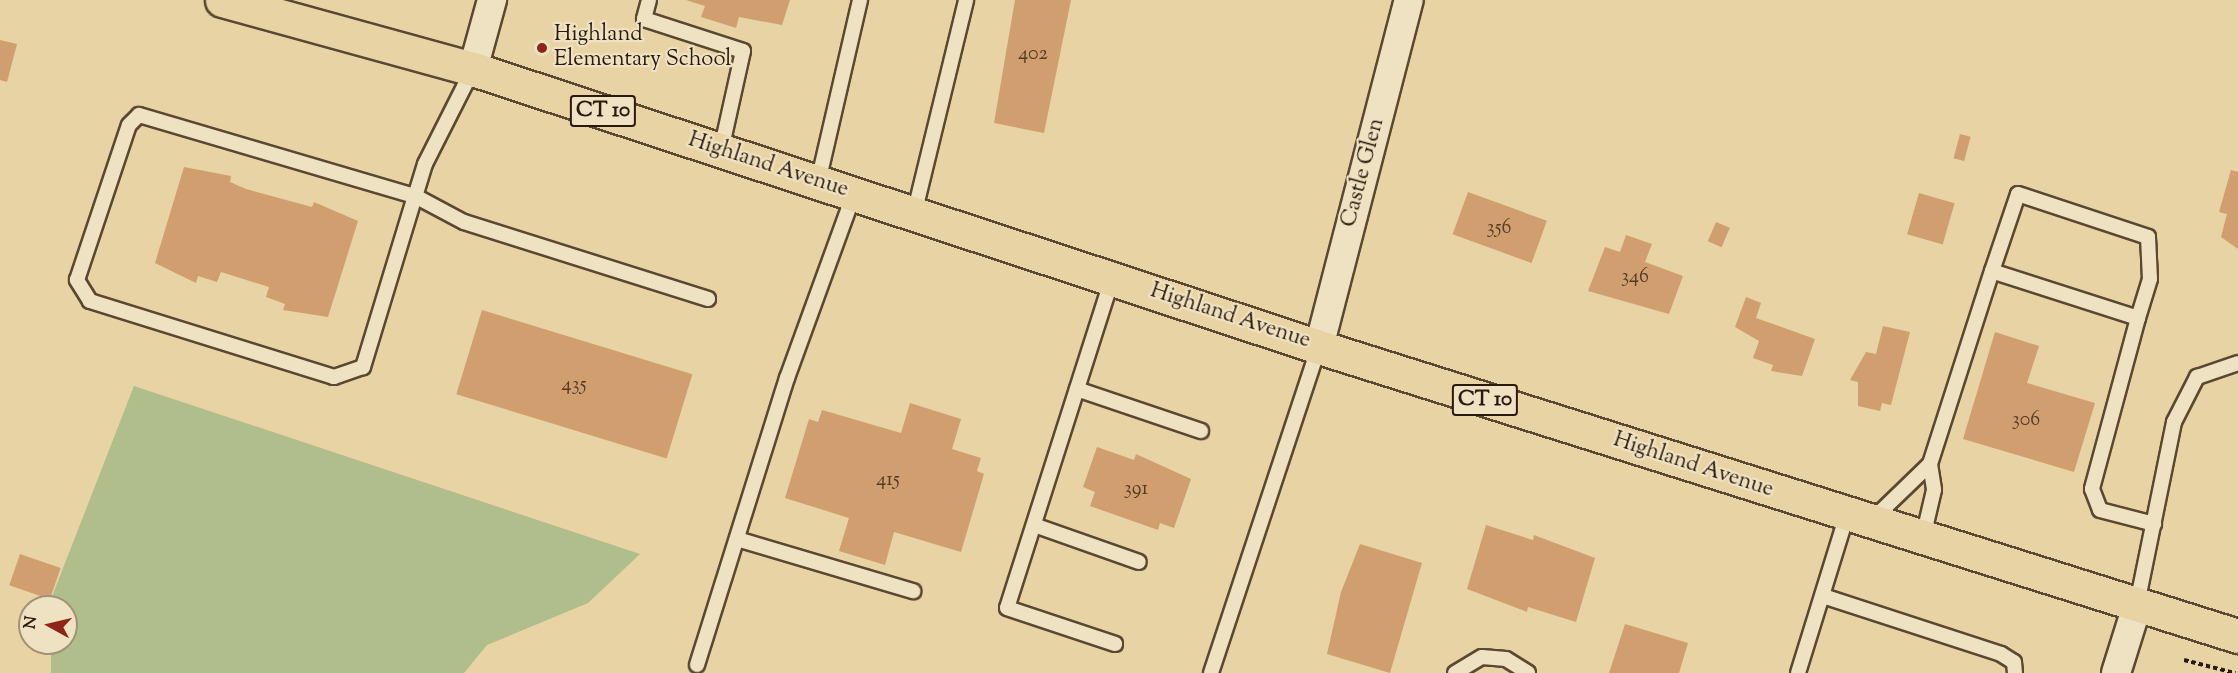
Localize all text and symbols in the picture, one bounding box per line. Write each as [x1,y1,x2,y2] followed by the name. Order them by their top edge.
[554,22,731,74] place label: Highland Elementary School
[535,41,549,55] marker: Highland Elementary School
[1018,42,1048,66] house number: 402
[568,93,638,129] road number: CT 10
[1337,116,1391,230] street label: Castle Glen
[685,128,851,204] street label: Highland Avenue
[1487,216,1511,240] house number: 356
[1621,265,1649,289] house number: 346
[1147,279,1313,355] street label: Highland Avenue
[562,373,586,397] house number: 435
[1450,382,1520,418] road number: CT 10
[2012,408,2040,432] house number: 306
[1610,428,1776,504] street label: Highland Avenue
[876,468,900,492] house number: 415
[1124,477,1148,501] house number: 391
[18,595,78,655] north arrow
[19,615,44,631] text: N

